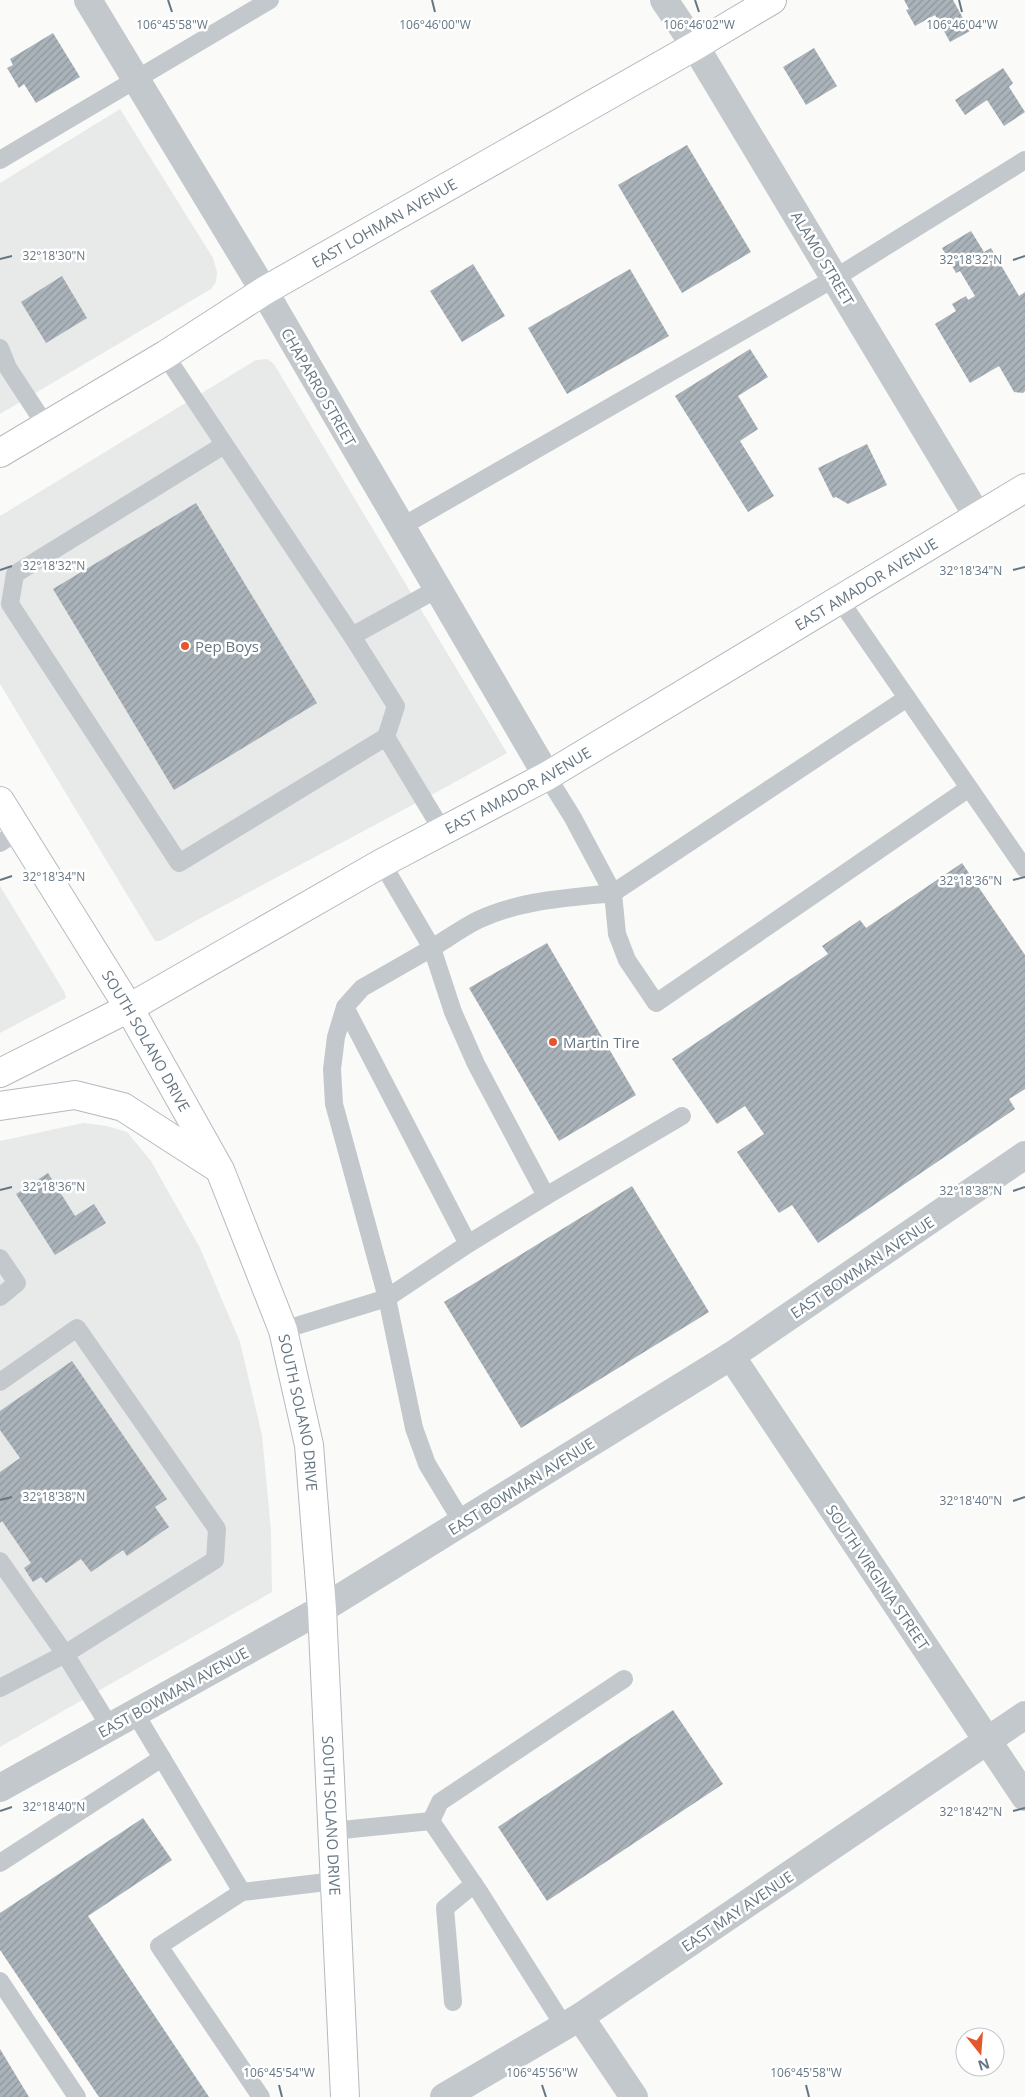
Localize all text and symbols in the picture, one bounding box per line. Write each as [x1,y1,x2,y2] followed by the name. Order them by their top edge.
[136,16,208,33] text: 106°45'58"W
[399,16,471,33] text: 106°46'00"W
[663,16,735,33] text: 106°46'02"W
[926,16,998,33] text: 106°46'04"W
[308,173,461,272] street label: EAST LOHMAN AVENUE
[787,207,859,309] street label: ALAMO STREET
[23,247,85,264] text: 32°18'30"N
[940,251,1002,268] text: 32°18'32"N
[277,324,361,450] street label: CHAPARRO STREET
[791,533,941,635] street label: EAST AMADOR AVENUE
[23,557,85,574] text: 32°18'32"N
[940,562,1002,579] text: 32°18'34"N
[195,636,259,656] place label: Pep Boys
[179,640,191,652] marker: Pep Boys
[441,742,594,838] street label: EAST AMADOR AVENUE
[23,868,85,885] text: 32°18'34"N
[940,872,1002,889] text: 32°18'36"N
[98,966,195,1115] street label: SOUTH SOLANO DRIVE
[563,1032,640,1052] place label: Martin Tire
[547,1036,559,1048] marker: Martin Tire
[23,1178,85,1195] text: 32°18'36"N
[940,1182,1002,1199] text: 32°18'38"N
[786,1211,938,1323] street label: EAST BOWMAN AVENUE
[274,1332,323,1492] street label: SOUTH SOLANO DRIVE
[444,1433,598,1539] street label: EAST BOWMAN AVENUE
[23,1488,85,1505] text: 32°18'38"N
[940,1492,1002,1509] text: 32°18'40"N
[822,1500,935,1654] street label: SOUTH VIRGINIA STREET
[94,1642,252,1742] street label: EAST BOWMAN AVENUE
[318,1735,345,1896] street label: SOUTH SOLANO DRIVE
[23,1798,85,1815] text: 32°18'40"N
[940,1803,1002,1820] text: 32°18'42"N
[677,1866,797,1956] street label: EAST MAY AVENUE
[955,2027,1005,2077] north arrow
[976,2054,992,2076] text: N
[243,2064,315,2081] text: 106°45'54"W
[506,2064,578,2081] text: 106°45'56"W
[770,2064,842,2081] text: 106°45'58"W

